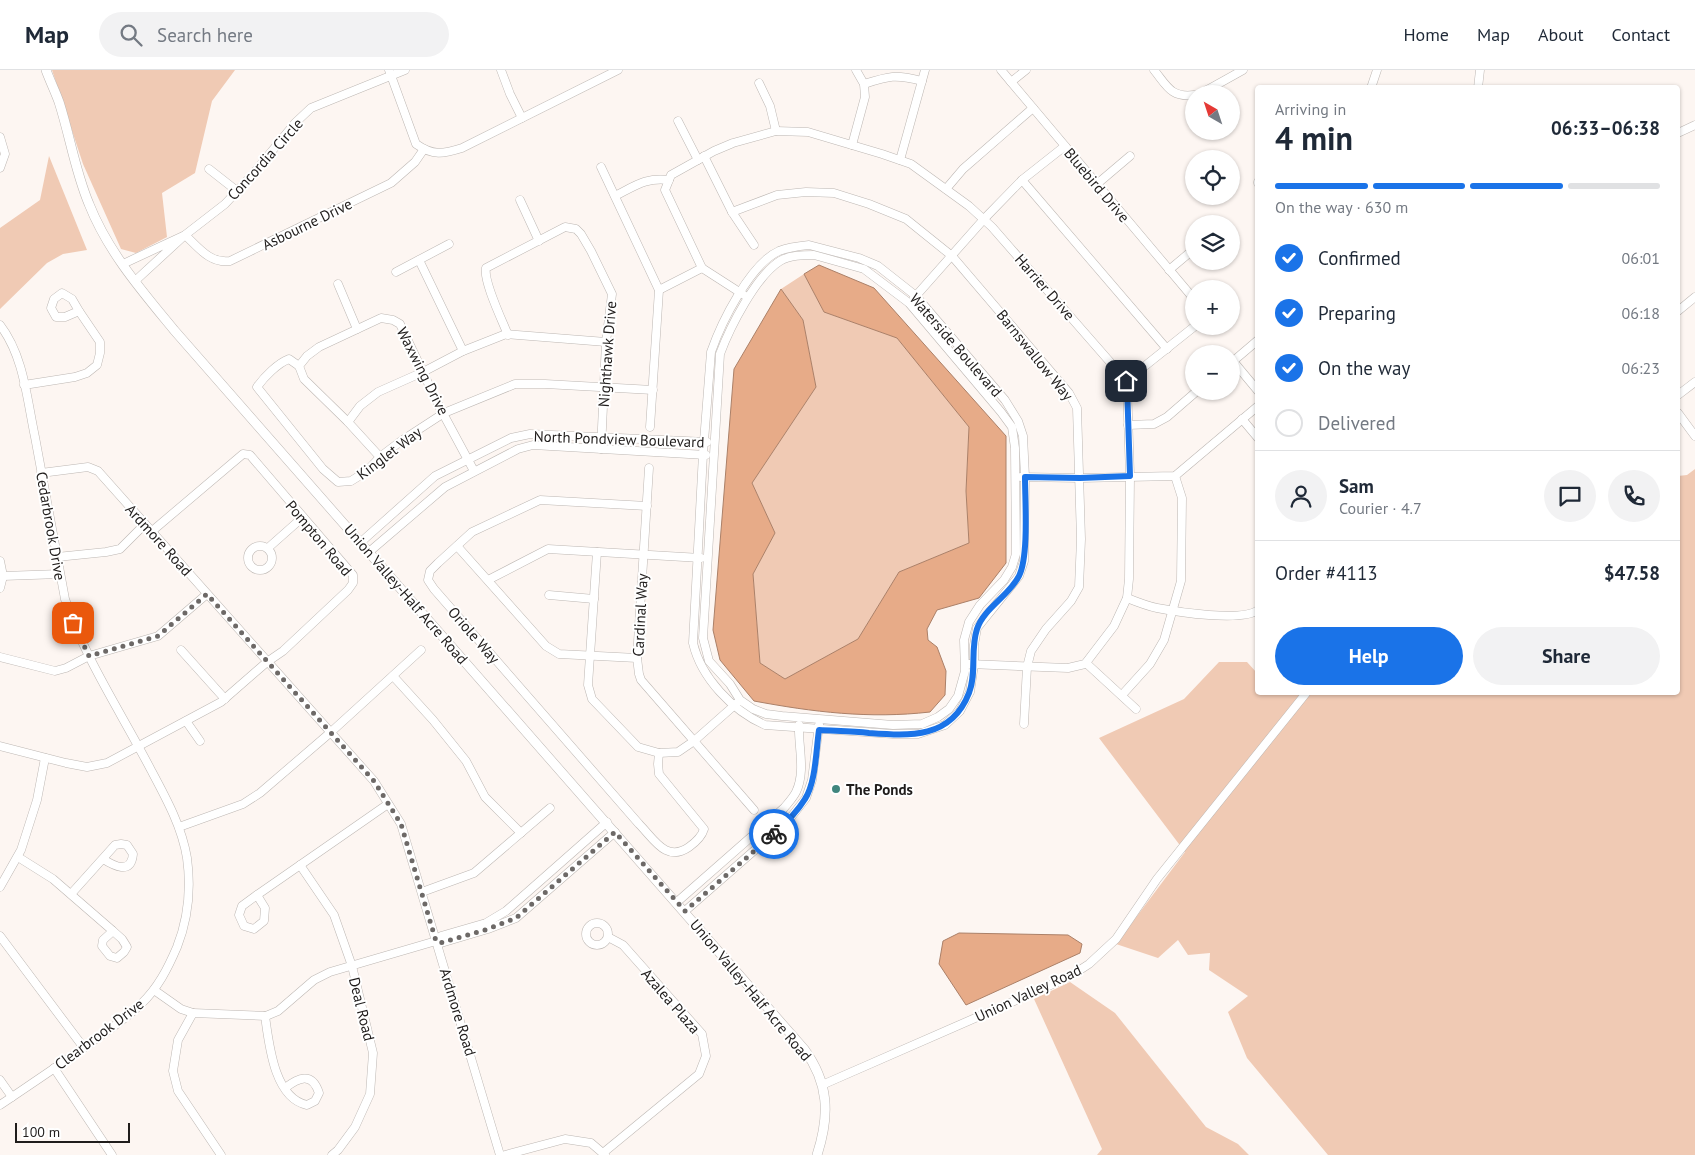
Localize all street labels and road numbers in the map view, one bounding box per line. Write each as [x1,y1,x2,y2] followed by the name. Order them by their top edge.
[223,114,307,204] street label: Concordia Circle
[1060,144,1134,226] street label: Bluebird Drive
[259,194,355,254] street label: Asbourne Drive
[1011,250,1079,324] street label: Harrier Drive
[906,289,1006,401] street label: Waterside Boulevard
[594,300,620,408] street label: Nighthawk Drive
[993,306,1077,404] street label: Barnswallow Way
[393,324,453,418] street label: Waxwing Drive
[353,422,425,484] street label: Kinglet Way
[533,427,705,451] street label: North Pondview Boulevard
[32,470,70,582] street label: Cedarbrook Drive
[282,496,356,580] street label: Pompton Road
[122,500,196,580] street label: Ardmore Road
[340,520,472,668] street label: Union Valley-Half Acre Road
[628,573,652,657] street label: Cardinal Way
[444,603,504,667] street label: Oriole Way
[686,915,816,1065] street label: Union Valley-Half Acre Road
[972,960,1084,1026] street label: Union Valley Road
[637,964,705,1038] street label: Azalea Plaza
[436,966,480,1058] street label: Ardmore Road
[345,975,379,1043] street label: Deal Road
[51,994,147,1074] street label: Clearbrook Drive

